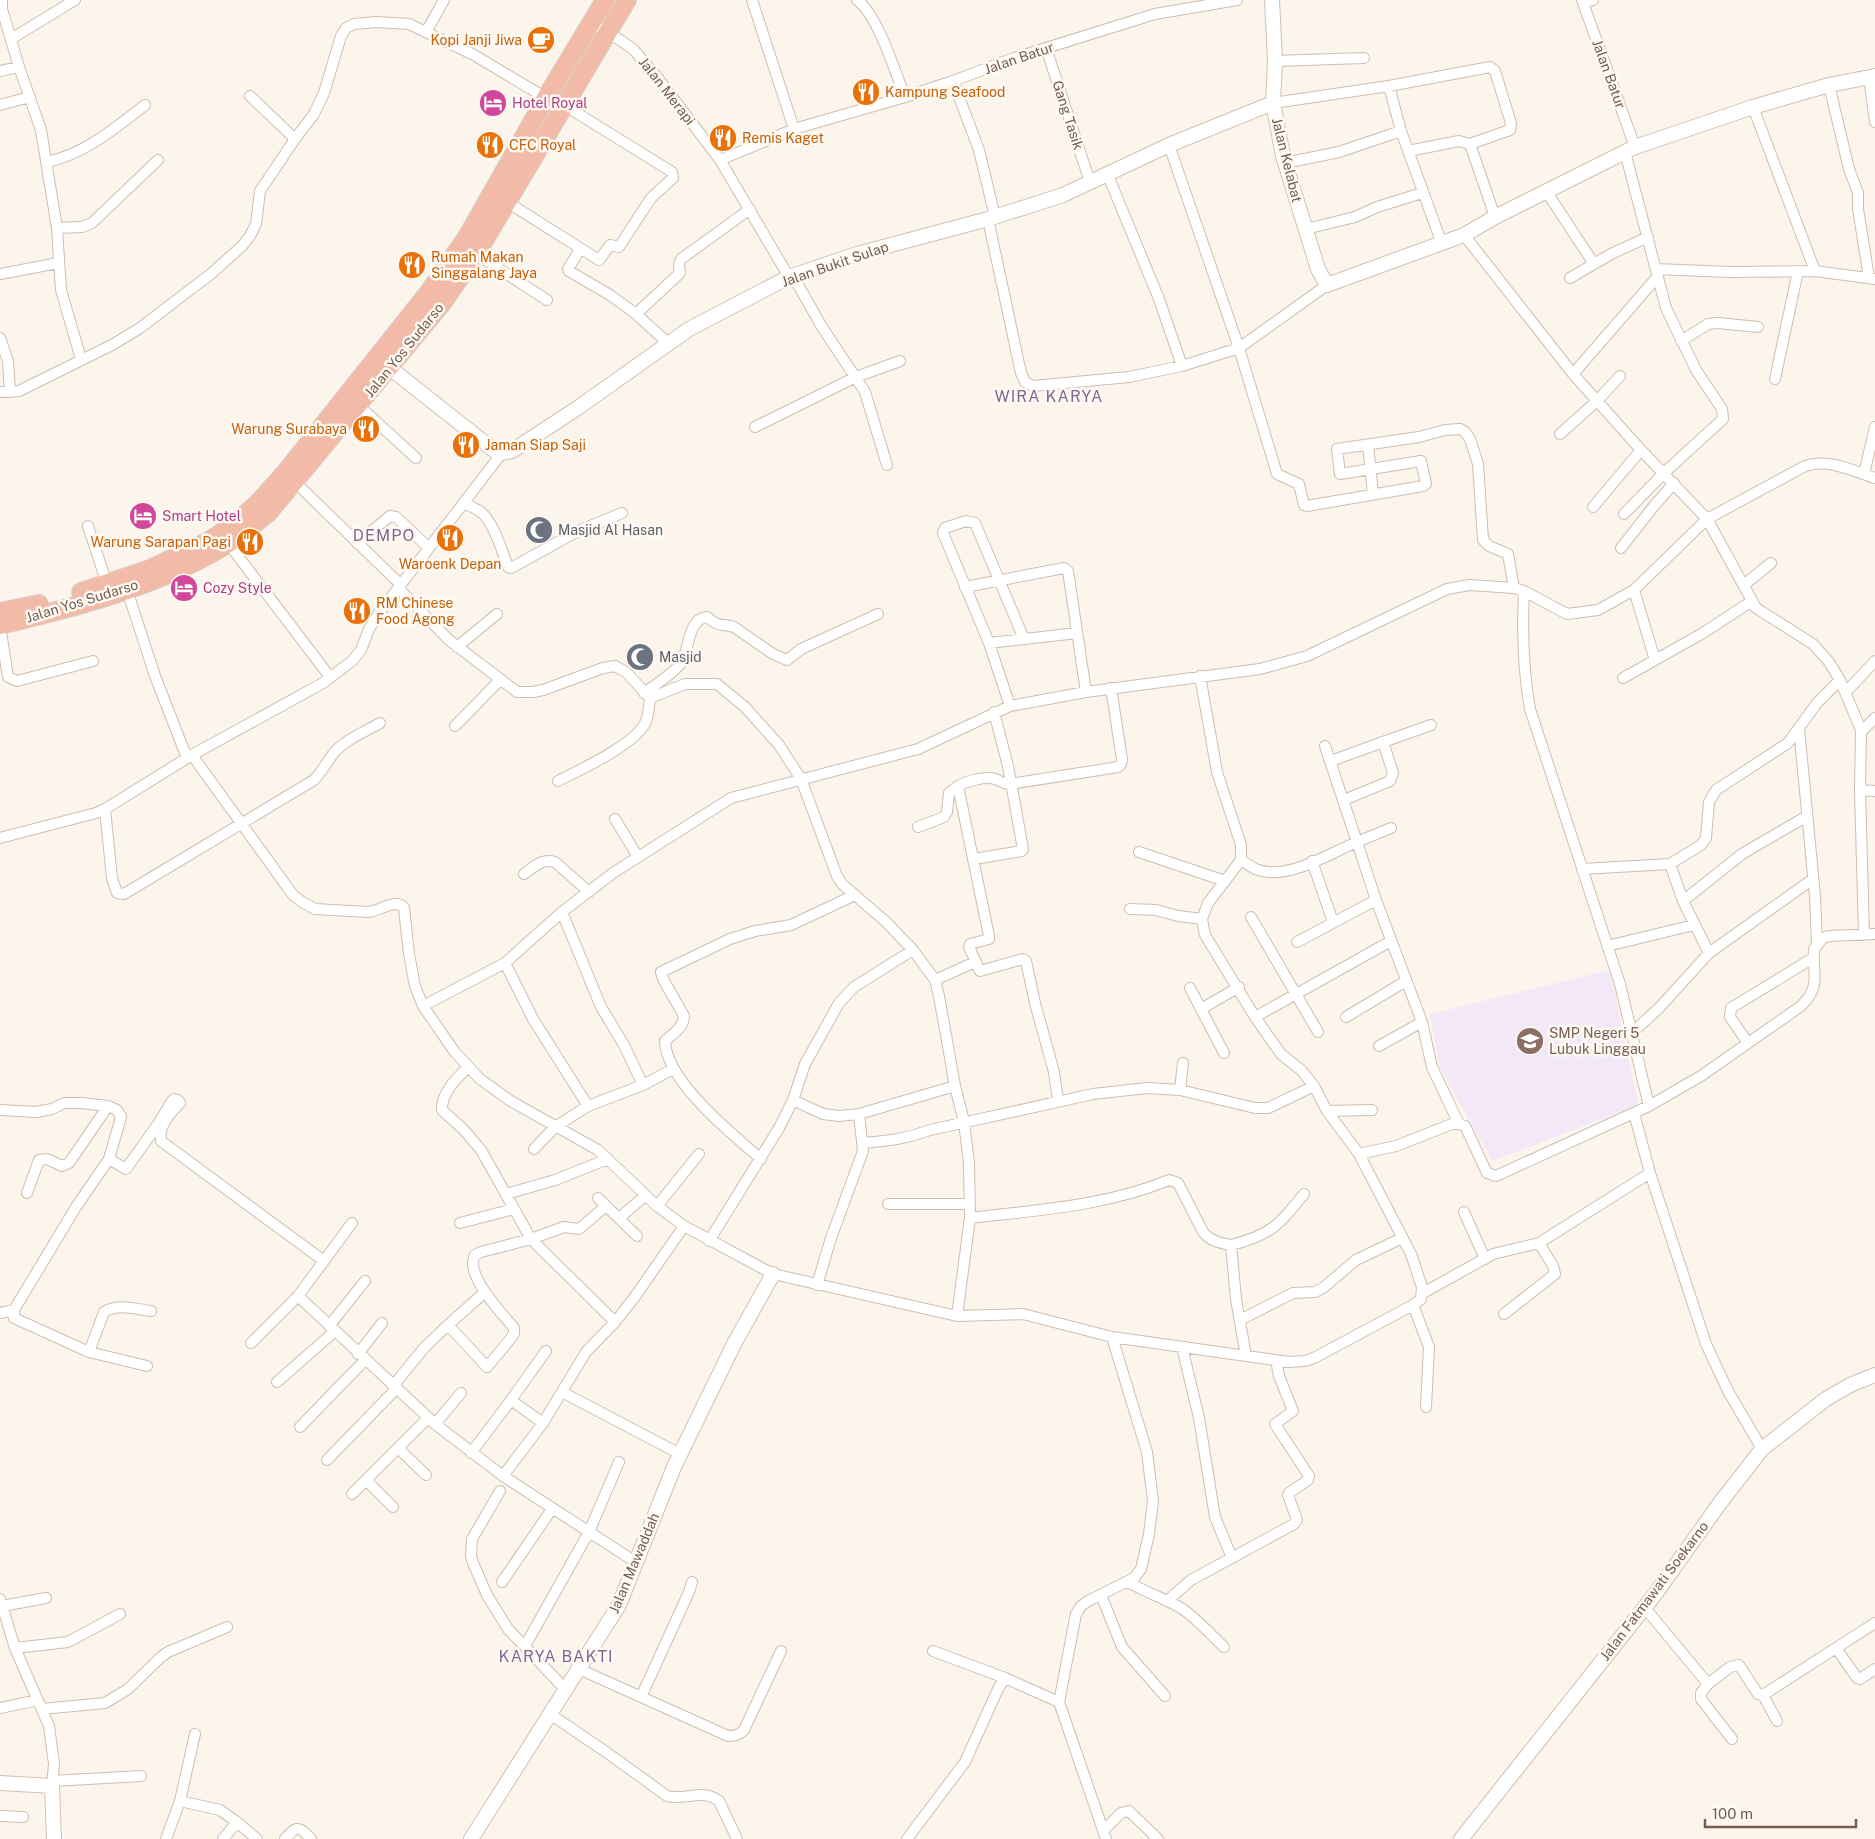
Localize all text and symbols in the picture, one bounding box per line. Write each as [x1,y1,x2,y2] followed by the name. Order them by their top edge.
[526,25,556,55] cafe icon: Kopi Janji Jiwa
[430,32,522,48] place label: Kopi Janji Jiwa
[1589,37,1629,111] street label: Jalan Batur
[982,39,1056,77] street label: Jalan Batur
[636,54,698,128] street label: Jalan Merapi
[851,77,881,107] restaurant icon: Kampung Seafood
[1049,78,1087,152] street label: Gang Tasik
[885,84,1005,100] place label: Kampung Seafood
[478,88,508,118] hotel icon: Hotel Royal
[512,95,587,111] place label: Hotel Royal
[1269,116,1305,204] street label: Jalan Kelabat
[708,123,738,153] restaurant icon: Remis Kaget
[475,130,505,160] restaurant icon: CFC Royal
[742,130,824,146] place label: Remis Kaget
[509,137,576,153] place label: CFC Royal
[779,238,891,290] street label: Jalan Bukit Sulap
[431,249,537,281] place label: Rumah Makan Singgalang Jaya
[397,250,427,280] restaurant icon: Rumah Makan Singgalang Jaya
[361,300,447,400] street label: Jalan Yos Sudarso
[995,387,1103,406] district label: WIRA KARYA
[351,414,381,444] restaurant icon: Warung Surabaya
[231,421,347,437] place label: Warung Surabaya
[451,430,481,460] restaurant icon: Jaman Siap Saji
[485,437,586,453] place label: Jaman Siap Saji
[128,501,158,531] hotel icon: Smart Hotel
[162,508,241,524] place label: Smart Hotel
[524,515,554,545] mosque icon: Masjid Al Hasan
[558,522,663,538] place label: Masjid Al Hasan
[435,523,465,553] restaurant icon: Waroenk Depan
[353,526,415,545] district label: DEMPO
[235,527,265,557] restaurant icon: Warung Sarapan Pagi
[90,534,231,550] place label: Warung Sarapan Pagi
[399,556,501,572] place label: Waroenk Depan
[169,573,199,603] hotel icon: Cozy Style
[24,576,140,626] street label: Jalan Yos Sudarso
[203,580,272,596] place label: Cozy Style
[376,595,455,627] place label: RM Chinese Food Agong
[342,596,372,626] restaurant icon: RM Chinese Food Agong
[625,642,655,672] mosque icon: Masjid
[659,649,702,665] place label: Masjid
[1549,1025,1646,1057] place label: SMP Negeri 5 Lubuk Linggau
[1515,1026,1545,1056] school or university icon: SMP Negeri 5 Lubuk Linggau
[606,1510,662,1616] street label: Jalan Mawaddah
[1596,1518,1712,1664] street label: Jalan Fatmawati Soekarno
[499,1647,613,1666] district label: KARYA BAKTI
[1705,1796,1856,1828] scale bar
[1712,1805,1753,1822] text: 100 m

